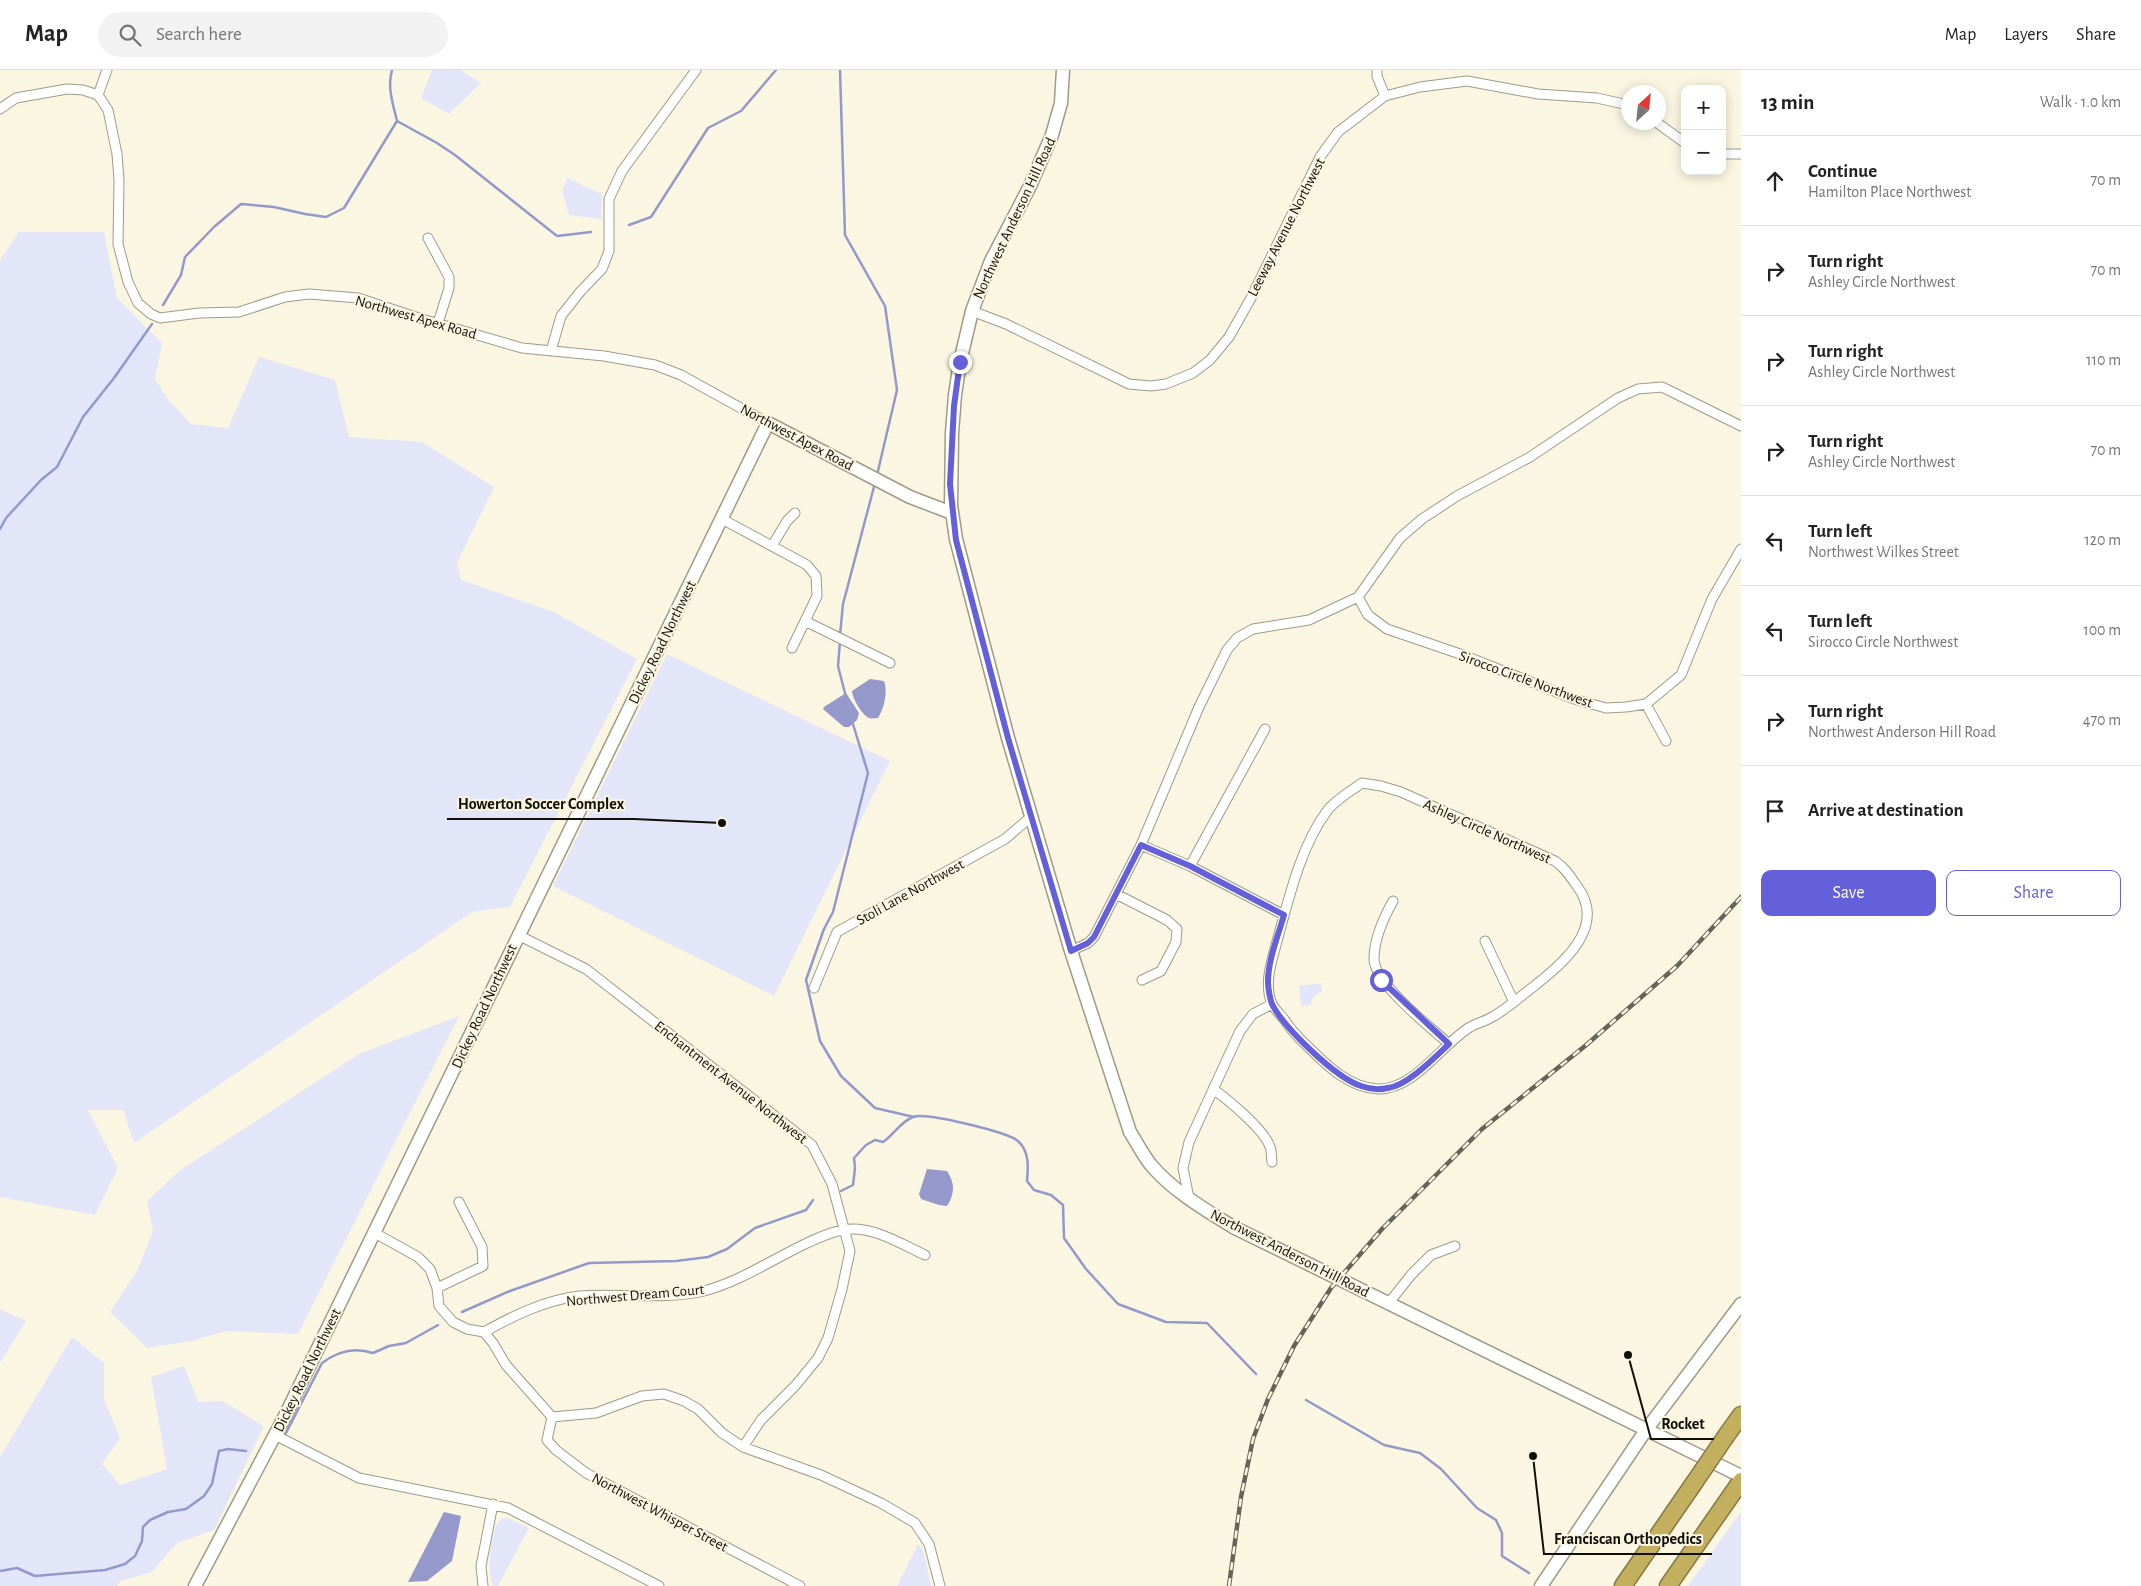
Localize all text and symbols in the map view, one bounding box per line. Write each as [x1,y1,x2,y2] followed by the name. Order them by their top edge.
[98,12,448,57] search box
[116,21,144,49] icon: search
[25,22,68,46] text: Map
[156,25,242,44] text: Search here
[1945,26,1976,44] text: Map
[2004,26,2048,44] text: Layers
[2076,26,2116,44] text: Share
[1621,85,1666,130] north arrow
[1681,85,1726,175] map controls
[1681,85,1726,130] button: +
[1761,92,1814,113] text: 13 min
[2040,94,2121,110] text: Walk · 1.0 km
[1681,130,1726,175] button: −
[970,135,1059,301] street label: Northwest Anderson Hill Road
[1245,155,1328,299] street label: Leeway Avenue Northwest
[1808,162,1877,181] text: Continue
[1761,167,1789,195] icon: ahead
[2090,172,2121,188] text: 70 m
[1808,184,1971,200] text: Hamilton Place Northwest
[1808,252,1883,271] text: Turn right
[1761,257,1789,285] icon: right
[2090,262,2121,278] text: 70 m
[1808,274,1955,290] text: Ashley Circle Northwest
[353,293,479,342] street label: Northwest Apex Road
[1808,342,1883,361] text: Turn right
[1761,347,1789,375] icon: right
[949,351,972,374] route end
[2086,352,2121,368] text: 110 m
[1808,364,1955,380] text: Ashley Circle Northwest
[738,401,856,474] street label: Northwest Apex Road
[1808,432,1883,451] text: Turn right
[1761,437,1789,465] icon: right
[2090,442,2121,458] text: 70 m
[1808,454,1955,470] text: Ashley Circle Northwest
[1808,522,1872,541] text: Turn left
[1761,527,1789,555] icon: left
[2084,532,2121,548] text: 120 m
[1808,544,1959,560] text: Northwest Wilkes Street
[626,578,699,706] street label: Dickey Road Northwest
[1808,612,1872,631] text: Turn left
[1761,617,1789,645] icon: left
[2083,622,2121,638] text: 100 m
[1808,634,1958,650] text: Sirocco Circle Northwest
[1457,648,1595,711] street label: Sirocco Circle Northwest
[1808,702,1883,721] text: Turn right
[1761,707,1789,735] icon: right
[2083,712,2121,728] text: 470 m
[1808,724,1996,740] text: Northwest Anderson Hill Road
[447,788,634,819] callout: Howerton Soccer Complex
[458,796,625,812] text: Howerton Soccer Complex
[1421,797,1553,866] street label: Ashley Circle Northwest
[1761,797,1789,825] icon: arrive
[1808,801,1964,820] text: Arrive at destination
[854,857,967,928] street label: Stoli Lane Northwest
[1761,870,1936,916] button: Save
[1946,870,2121,916] button: Share
[449,942,520,1071] street label: Dickey Road Northwest
[1370,969,1393,992] route start
[651,1018,810,1147] street label: Enchantment Avenue Northwest
[1208,1207,1372,1300] street label: Northwest Anderson Hill Road
[565,1282,705,1309] street label: Northwest Dream Court
[271,1306,344,1434] street label: Dickey Road Northwest
[1651,1408,1714,1439] callout: Rocket
[1661,1416,1705,1432] text: Rocket
[589,1470,730,1555] street label: Northwest Whisper Street
[1544,1523,1712,1554] callout: Franciscan Orthopedics
[1554,1531,1702,1547] text: Franciscan Orthopedics

